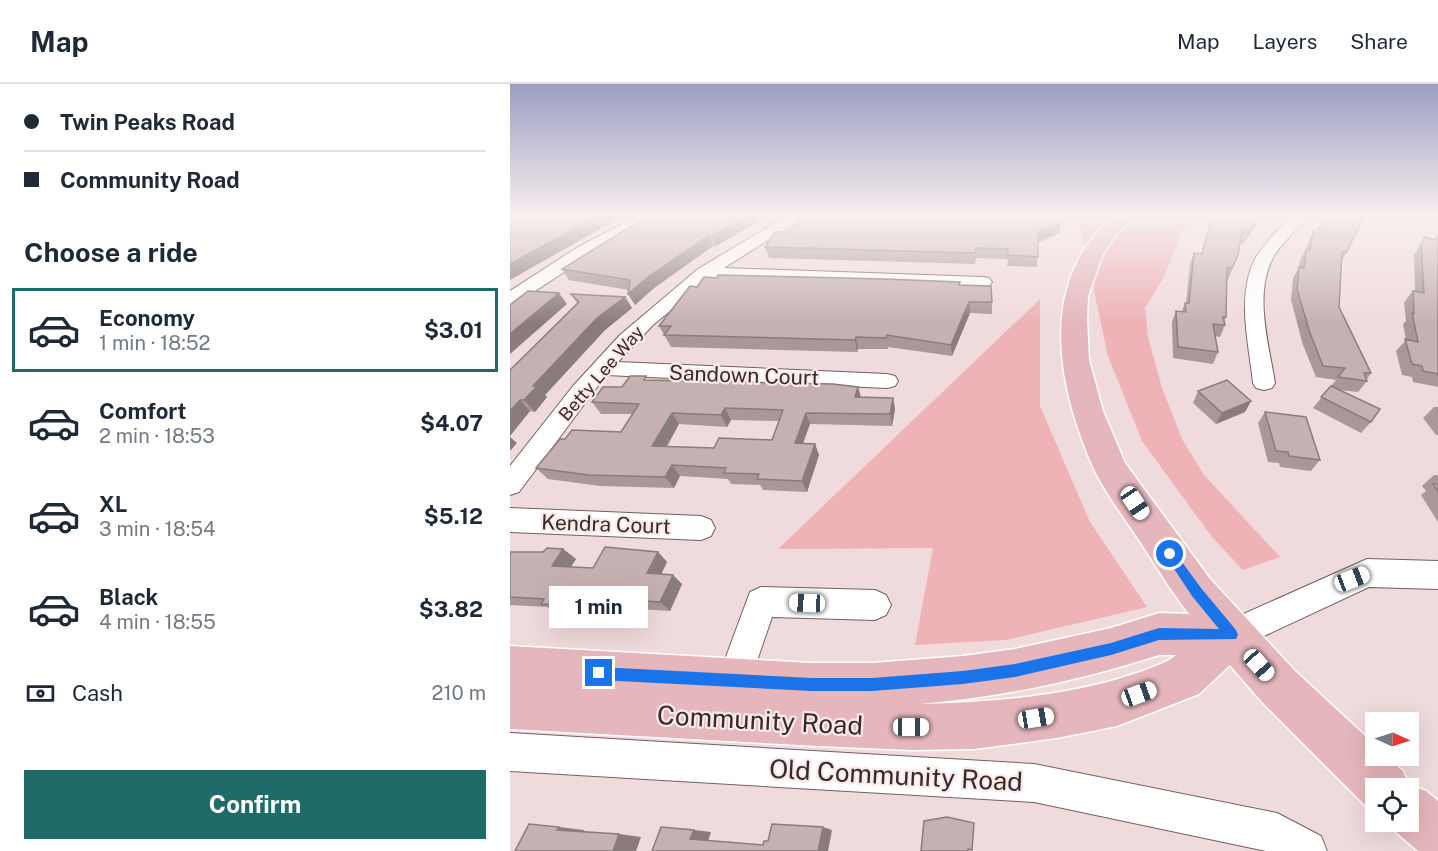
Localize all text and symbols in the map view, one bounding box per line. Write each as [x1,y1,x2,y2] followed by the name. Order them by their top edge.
[30,25,89,58] text: Map
[1177,29,1220,54] text: Map
[1253,29,1317,54] text: Layers
[1350,29,1408,54] text: Share
[60,109,235,135] text: Twin Peaks Road
[60,167,240,193] text: Community Road
[24,236,198,268] text: Choose a ride
[27,303,81,357] icon: car
[99,305,195,331] text: Economy
[424,317,483,343] text: $3.01
[554,321,648,425] street label: Betty Lee Way
[99,331,210,355] text: 1 min · 18:52
[668,360,820,390] street label: Sandown Court
[27,396,81,450] icon: car
[99,398,186,424] text: Comfort
[420,410,483,436] text: $4.07
[99,424,215,448] text: 2 min · 18:53
[1117,483,1153,523] car
[27,489,81,543] icon: car
[99,491,127,517] text: XL
[424,503,483,529] text: $5.12
[541,509,671,539] street label: Kendra Court
[99,517,216,541] text: 3 min · 18:54
[1156,540,1183,567] route start
[1332,564,1372,594] car
[27,582,81,636] icon: car
[99,584,158,610] text: Black
[550,586,648,628] callout: 1 min
[789,593,825,613] car
[574,595,623,619] text: 1 min
[419,596,483,622] text: $3.82
[99,610,216,634] text: 4 min · 18:55
[1240,646,1278,684] car
[585,659,612,686] route end
[24,677,57,710] icon: cash
[1119,679,1159,709] car
[72,680,123,706] text: Cash
[432,681,486,705] text: 210 m
[656,699,864,741] street label: Community Road
[1017,706,1055,730] car
[1365,712,1419,766] north arrow
[1365,712,1419,832] map controls
[893,718,929,736] car
[768,753,1024,797] street label: Old Community Road
[24,770,486,839] button: Confirm
[1365,778,1419,832] button: locate

